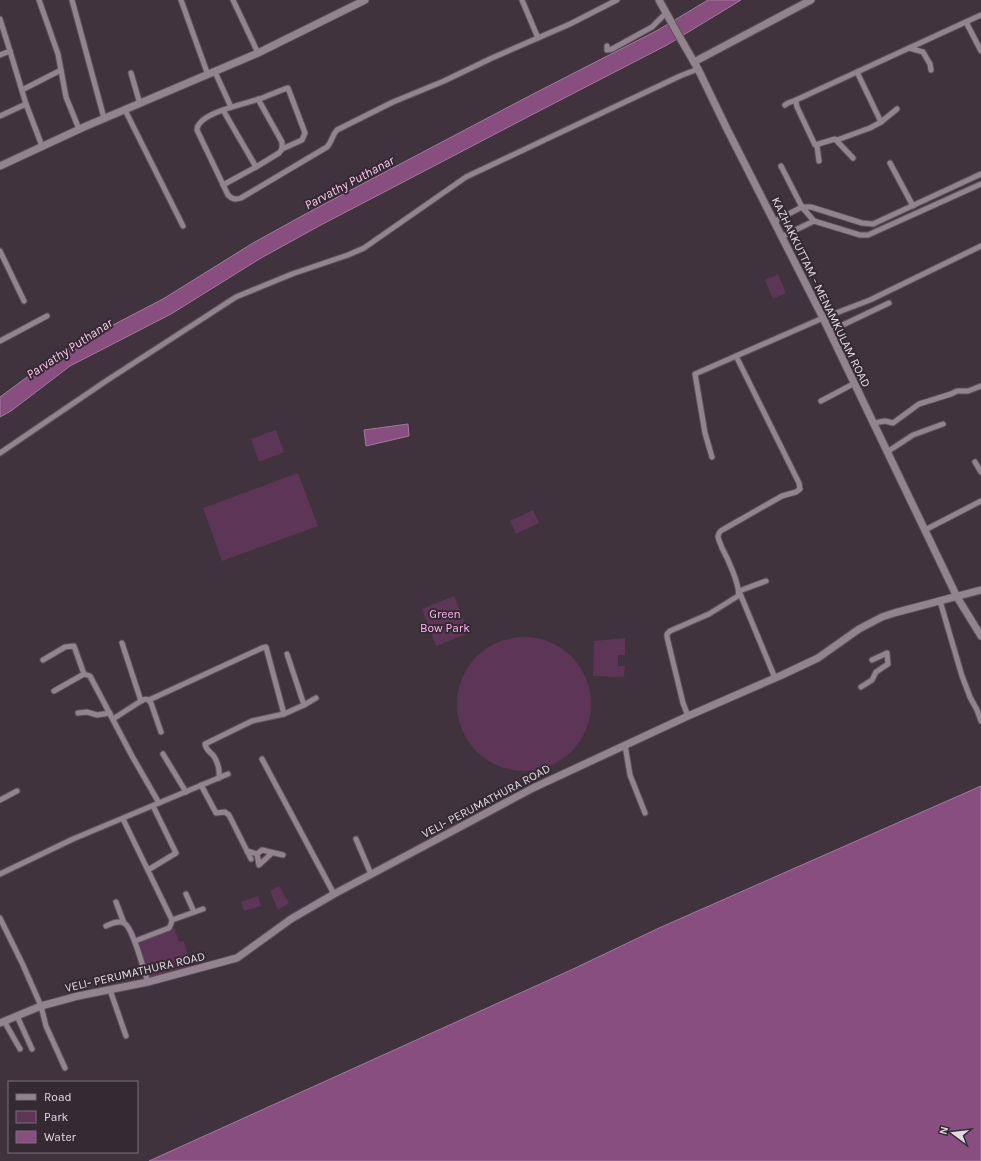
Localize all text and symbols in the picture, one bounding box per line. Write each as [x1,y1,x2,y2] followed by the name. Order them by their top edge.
[302,152,397,212] water label: Parvathy Puthanar
[769,195,873,389] street label: KAZHAKKUTTAM - MENAMKULAM ROAD
[23,315,116,382] water label: Parvathy Puthanar
[420,607,470,635] park label: Green Bow Park
[419,761,553,841] street label: VELI- PERUMATHURA ROAD
[64,949,207,995] street label: VELI- PERUMATHURA ROAD
[8,1081,138,1153] legend
[44,1090,72,1104] text: Road
[44,1110,69,1124] text: Park
[933,1113,973,1153] north arrow
[937,1125,951,1136] text: N
[44,1130,77,1144] text: Water

